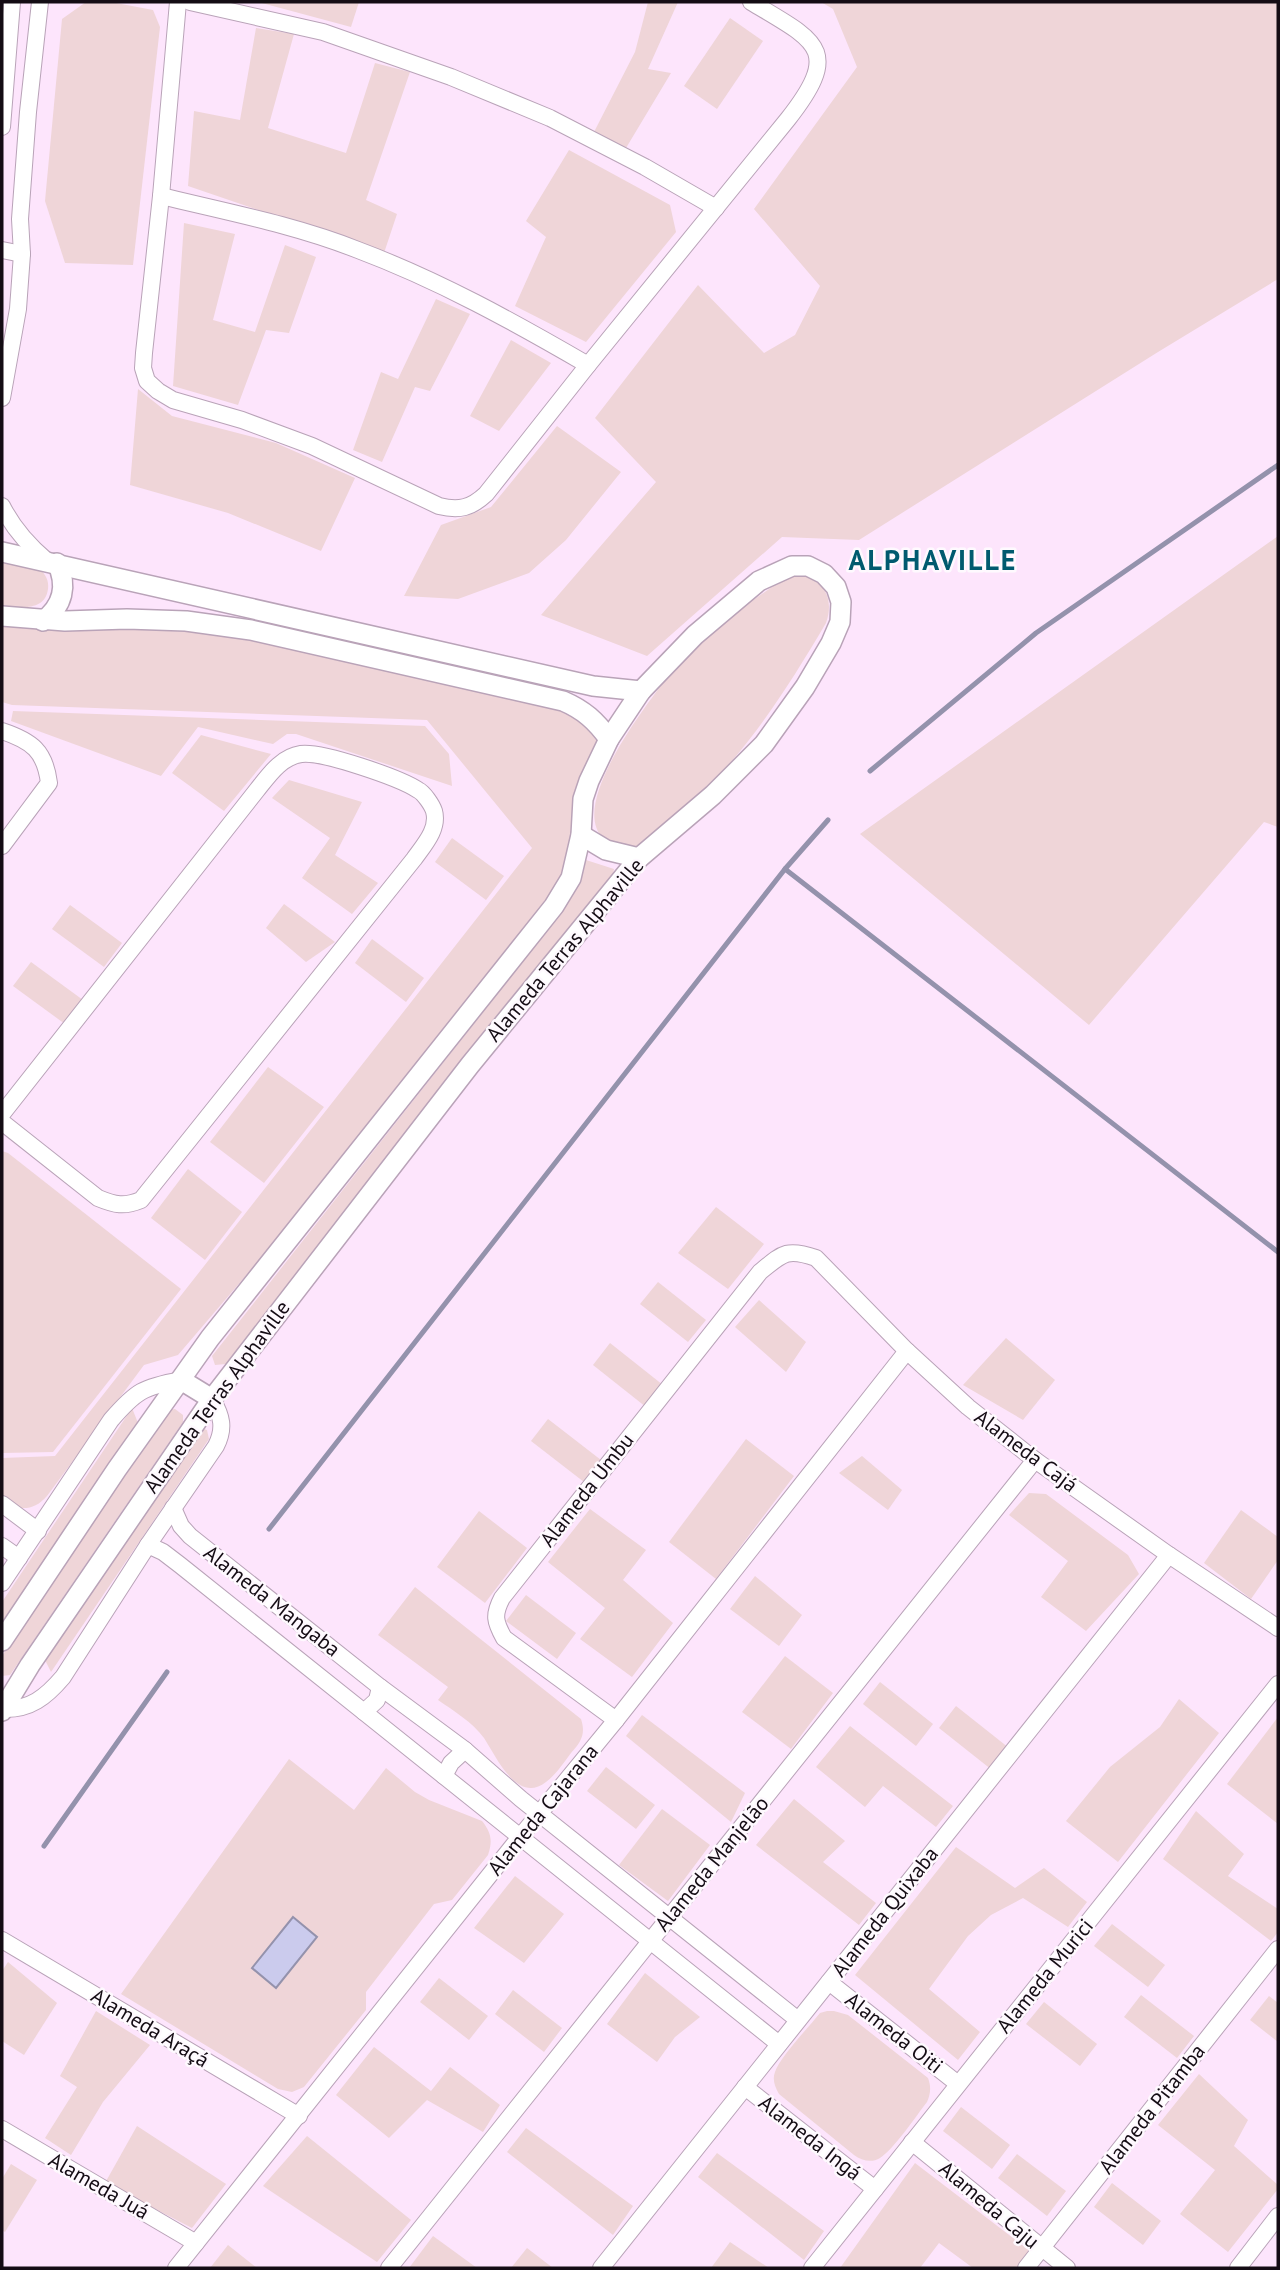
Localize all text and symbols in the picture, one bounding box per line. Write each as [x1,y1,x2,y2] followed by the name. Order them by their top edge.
[849,541,1017,578] district label: ALPHAVILLE
[480,852,649,1047] street label: Alameda Terras Alphaville
[138,1295,296,1498] street label: Alameda Terras Alphaville
[969,1403,1083,1498] street label: Alameda Cajá
[534,1427,640,1552] street label: Alameda Umbu
[199,1539,346,1662] street label: Alameda Mangaba
[481,1738,604,1881] street label: Alameda Cajarana
[649,1791,774,1937] street label: Alameda Manjelão
[825,1841,944,1982] street label: Alameda Quixaba
[990,1913,1099,2038] street label: Alameda Murici
[86,1982,214,2073] street label: Alameda Araçá
[840,1986,949,2079] street label: Alameda Oiti
[1092,2038,1211,2179] street label: Alameda Pitamba
[753,2089,867,2186] street label: Alameda Ingá
[44,2146,154,2225] street label: Alameda Juá
[934,2155,1045,2254] street label: Alameda Caju

